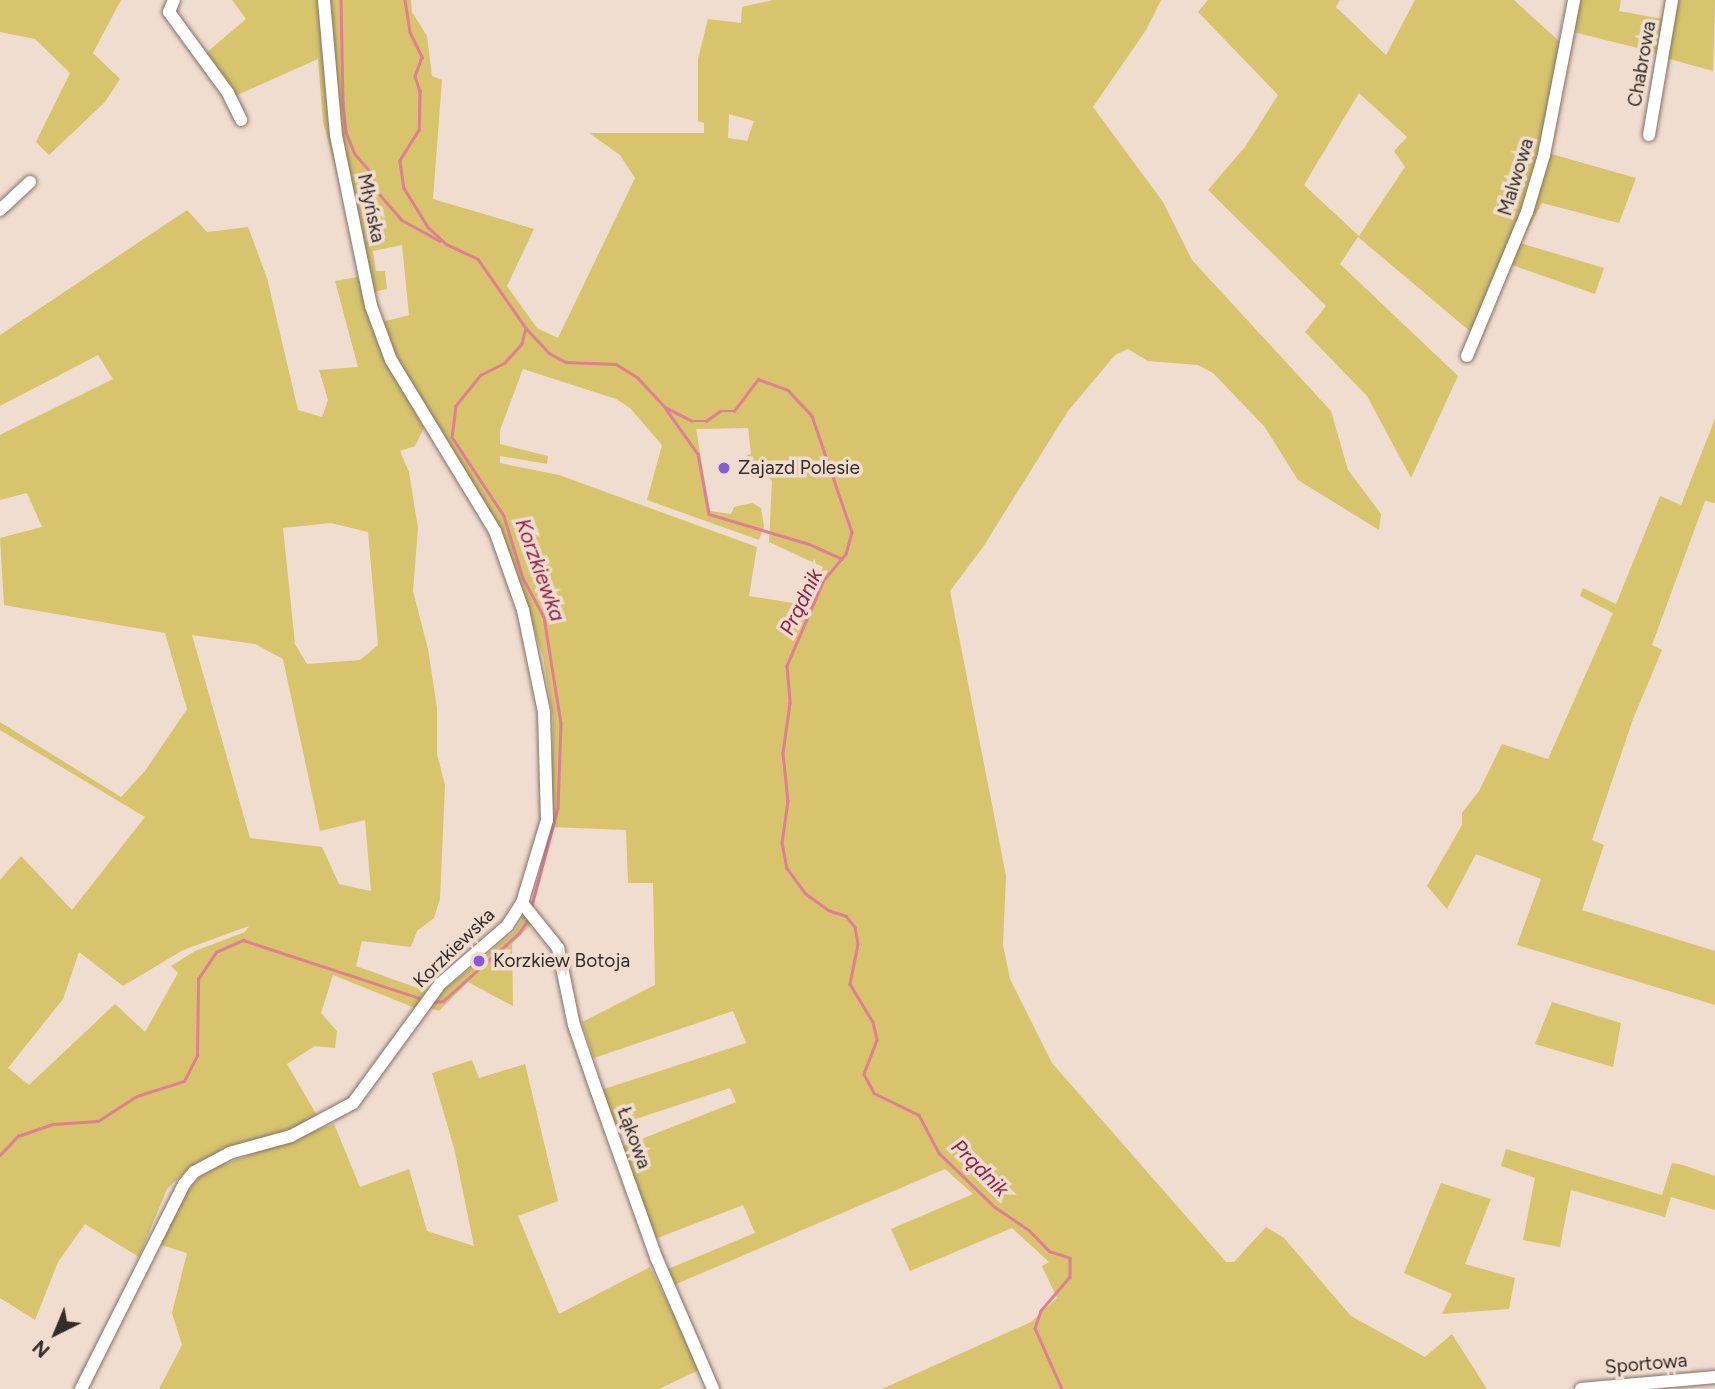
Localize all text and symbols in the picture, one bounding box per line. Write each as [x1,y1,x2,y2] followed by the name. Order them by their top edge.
[1623,19,1661,109] street label: Chabrowa
[1493,136,1539,218] street label: Malwowa
[353,172,389,244] street label: Młyńska
[738,457,860,479] place label: Zajazd Polesie
[716,460,732,476] marker: Zajazd Polesie
[510,515,570,625] water label: Korzkiewka
[774,565,828,639] water label: Prądnik
[409,904,499,992] street label: Korzkiewska
[493,950,630,972] place label: Korzkiew Botoja
[471,953,487,969] marker: Korzkiew Botoja
[612,1104,656,1172] street label: Łąkowa
[946,1134,1014,1202] water label: Prądnik
[21,1298,91,1368] north arrow
[28,1335,55,1362] text: N
[1604,1349,1688,1379] street label: Sportowa

